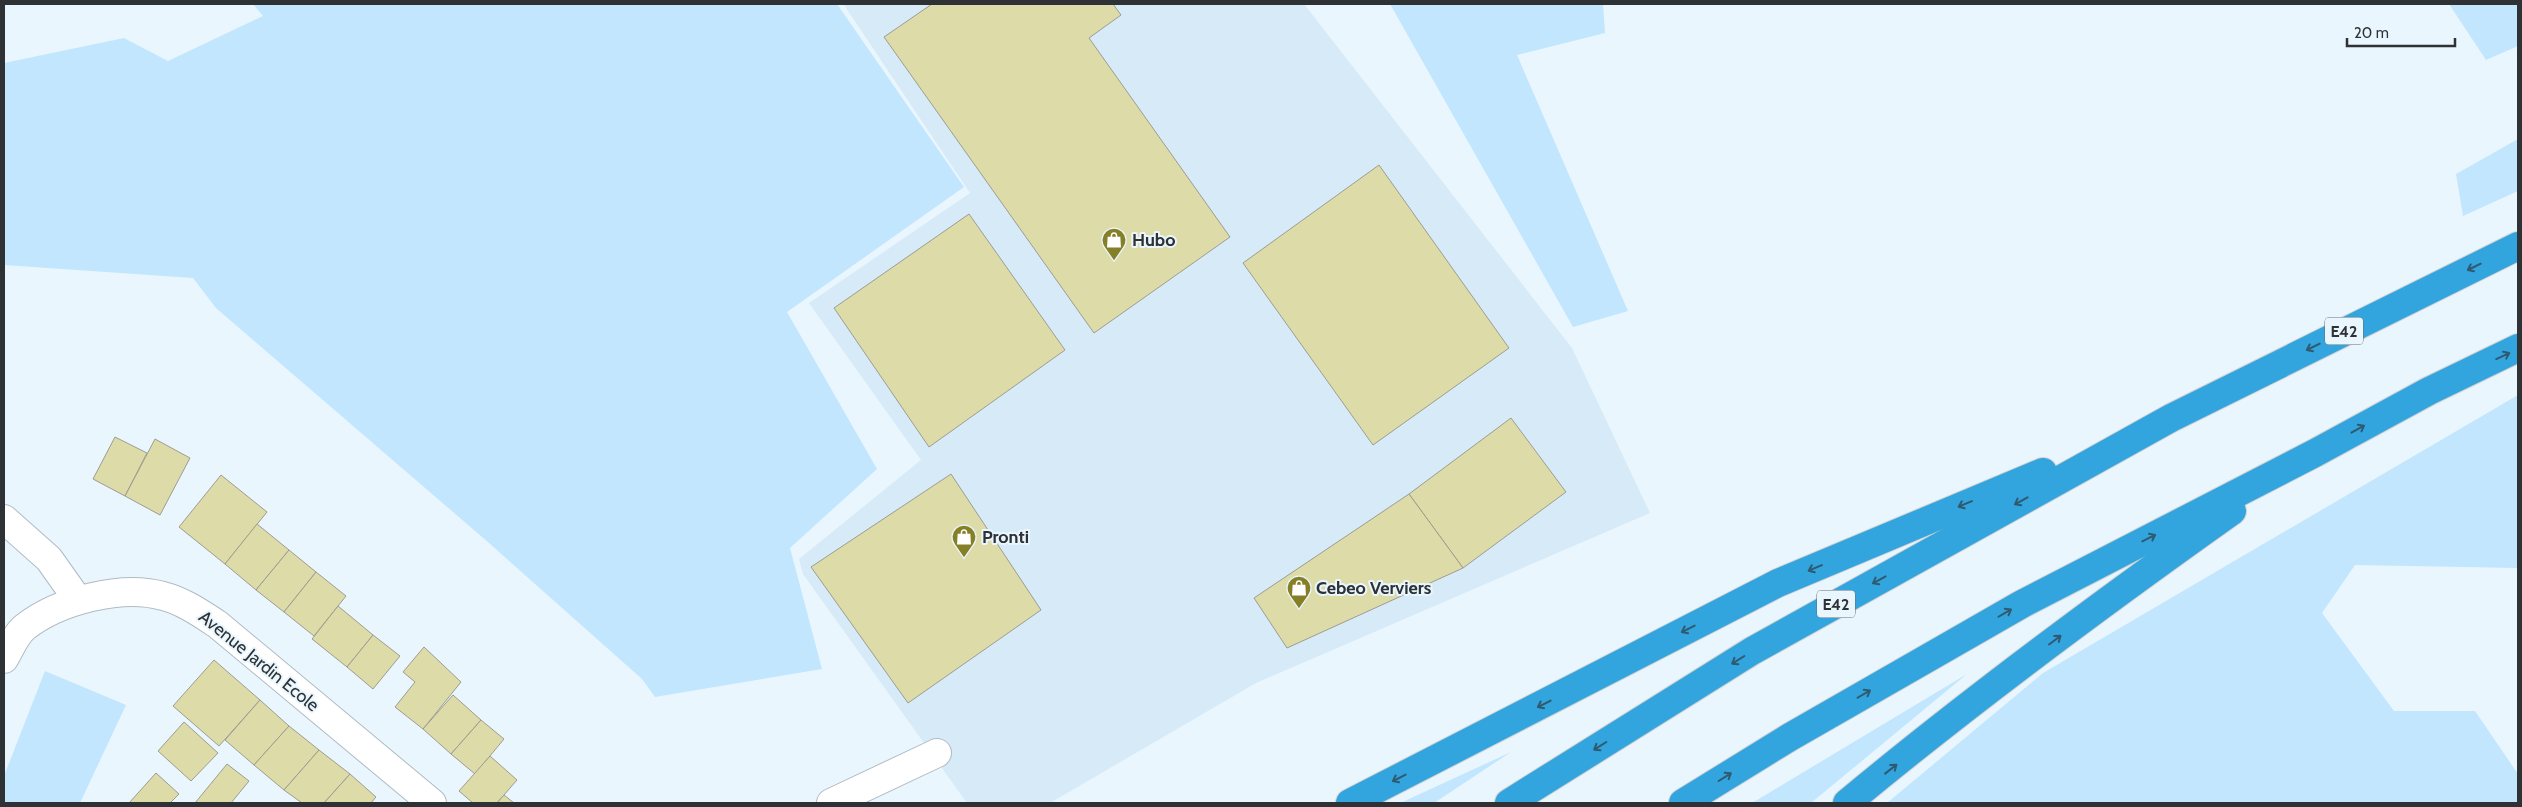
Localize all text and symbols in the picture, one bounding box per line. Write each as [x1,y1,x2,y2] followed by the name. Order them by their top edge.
[2347,15,2454,47] scale bar
[2354,24,2389,42] text: 20 m
[1101,227,1127,261] shop icon: Hubo
[1132,229,1175,251] place label: Hubo
[2467,263,2482,273] one-way arrow
[2325,318,2363,344] road number: E42
[2306,343,2321,352] one-way arrow
[2495,350,2510,360] one-way arrow
[2350,424,2365,433] one-way arrow
[2014,496,2029,506] one-way arrow
[1958,500,1973,510] one-way arrow
[951,524,977,558] shop icon: Pronti
[982,526,1029,548] place label: Pronti
[2141,533,2156,542] one-way arrow
[1808,563,1823,573] one-way arrow
[1286,575,1312,609] shop icon: Cebeo Verviers
[1872,575,1887,585] one-way arrow
[1316,577,1432,599] place label: Cebeo Verviers
[1817,590,1855,618] road number: E42
[194,606,324,716] street label: Avenue Jardin Ecole
[1998,608,2012,618] one-way arrow
[1681,625,1696,634] one-way arrow
[2048,635,2062,645] one-way arrow
[1731,655,1745,665] one-way arrow
[1857,689,1871,699] one-way arrow
[1536,699,1551,709] one-way arrow
[1593,741,1607,752] one-way arrow
[1884,763,1897,774] one-way arrow
[1717,772,1731,782] one-way arrow
[1392,774,1407,783] one-way arrow

